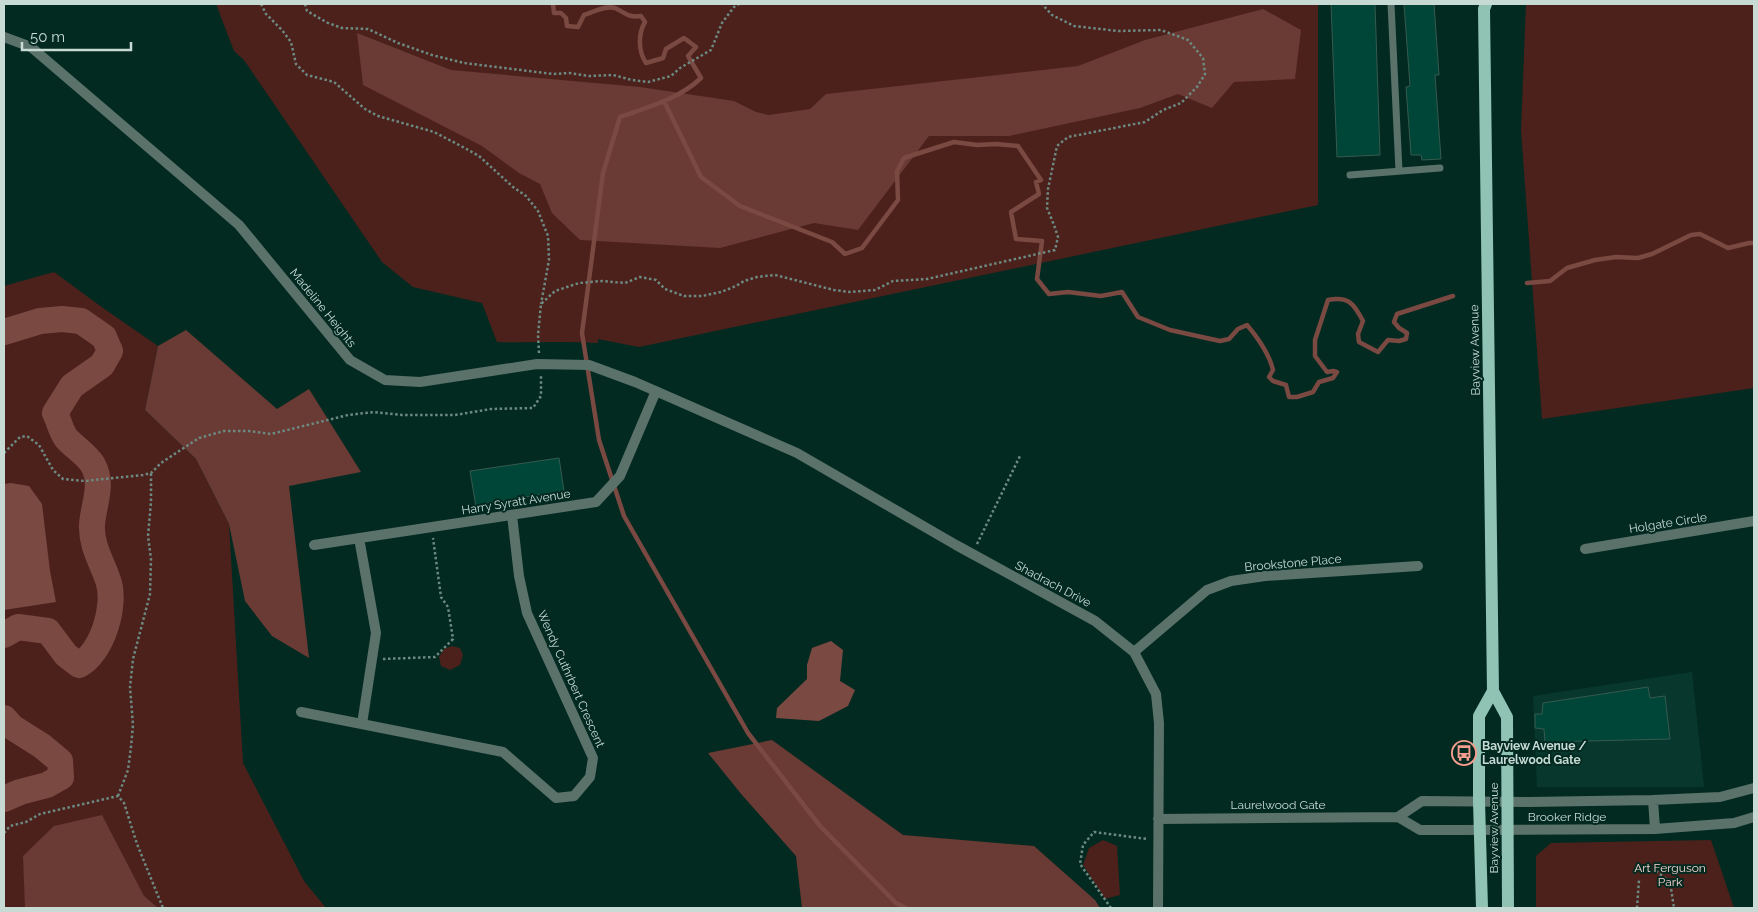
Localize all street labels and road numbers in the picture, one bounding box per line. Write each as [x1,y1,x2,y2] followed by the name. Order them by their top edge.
[287,266,359,350] street label: Madeline Heights
[1467,304,1483,396] street label: Bayview Avenue
[461,486,571,518] street label: Harry Syratt Avenue
[1628,510,1708,536] street label: Holgate Circle
[1244,552,1342,574] street label: Brookstone Place
[1012,558,1094,610] street label: Shadrach Drive
[534,608,608,750] street label: Wendy Cuthrbert Crescent
[1487,783,1501,873] street label: Bayview Avenue
[1230,798,1326,812] street label: Laurelwood Gate
[1528,810,1606,824] street label: Brooker Ridge

